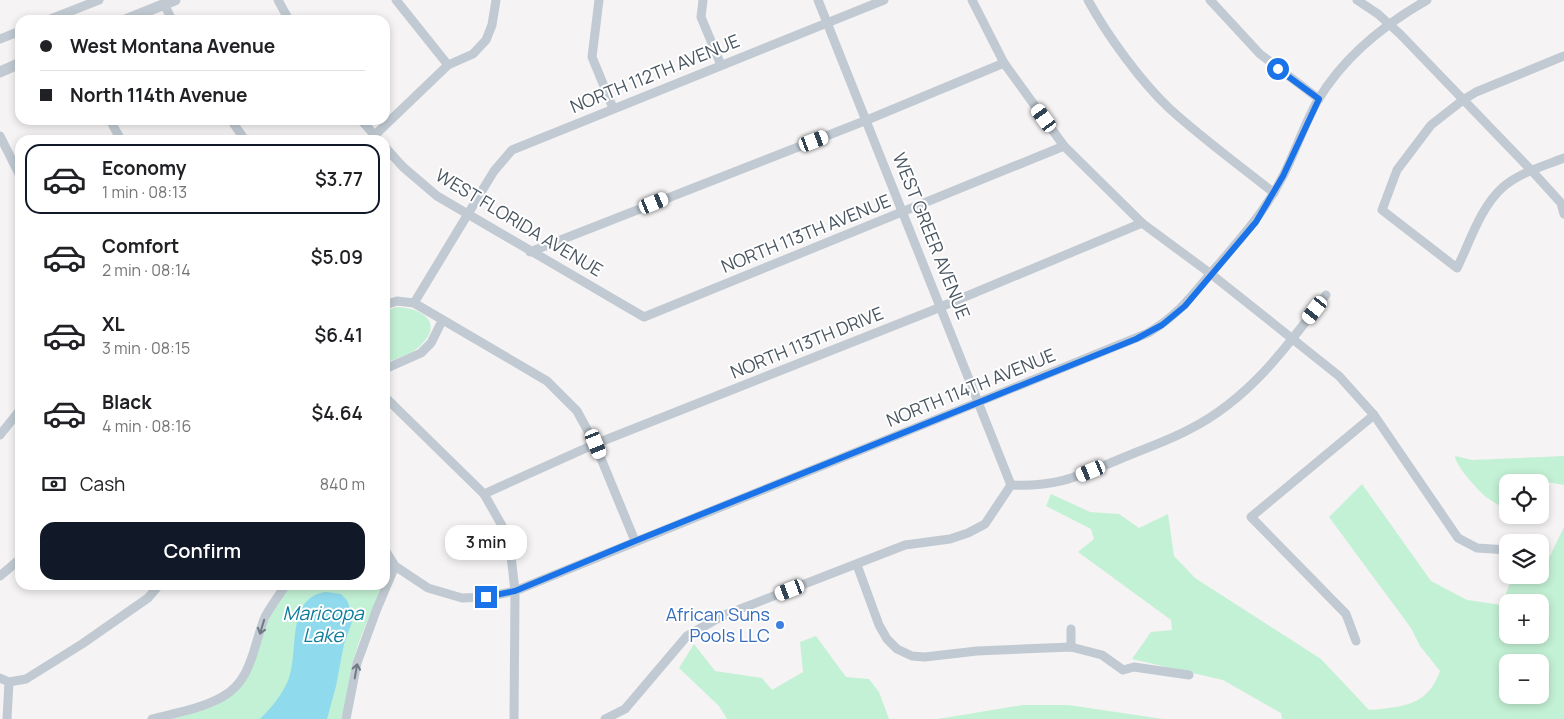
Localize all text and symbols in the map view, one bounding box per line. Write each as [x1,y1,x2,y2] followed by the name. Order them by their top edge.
[566,28,743,118] street label: NORTH 112TH AVENUE
[70,33,275,59] text: West Montana Avenue
[1267,58,1289,80] route start
[70,82,247,108] text: North 114th Avenue
[1029,101,1058,135] car
[797,129,830,153] car
[888,149,976,322] street label: WEST GREER AVENUE
[102,155,186,181] text: Economy
[42,157,87,202] icon: car
[431,163,608,282] street label: WEST FLORIDA AVENUE
[315,166,363,192] text: $3.77
[102,181,187,203] text: 1 min · 08:13
[717,188,894,278] street label: NORTH 113TH AVENUE
[637,190,670,216] car
[102,233,179,259] text: Comfort
[42,235,87,280] icon: car
[311,244,363,270] text: $5.09
[102,259,191,281] text: 2 min · 08:14
[1299,294,1330,326] car
[727,300,887,384] street label: NORTH 113TH DRIVE
[102,311,125,337] text: XL
[42,313,87,358] icon: car
[315,322,363,348] text: $6.41
[102,337,190,359] text: 3 min · 08:15
[883,342,1059,432] street label: NORTH 114TH AVENUE
[102,389,151,415] text: Black
[42,391,87,436] icon: car
[312,400,363,426] text: $4.64
[102,415,191,437] text: 4 min · 08:16
[583,427,608,461] car
[1074,458,1107,484] car
[40,470,68,498] icon: cash
[80,471,125,497] text: Cash
[320,473,365,495] text: 840 m
[1499,474,1549,704] map controls
[1499,474,1549,524] button: locate
[40,522,365,580] button: Confirm
[445,524,527,560] callout: 3 min
[466,531,506,553] text: 3 min
[1499,534,1549,584] button: layers
[773,578,806,602] car
[475,586,497,608] route end
[1499,594,1549,644] button: +
[282,600,365,648] water label: Maricopa Lake
[666,602,770,647] place label: African Suns Pools LLC
[257,619,267,635] one-way arrow
[774,619,786,631] marker: African Suns Pools LLC
[1499,654,1549,704] button: −
[351,664,361,680] one-way arrow

